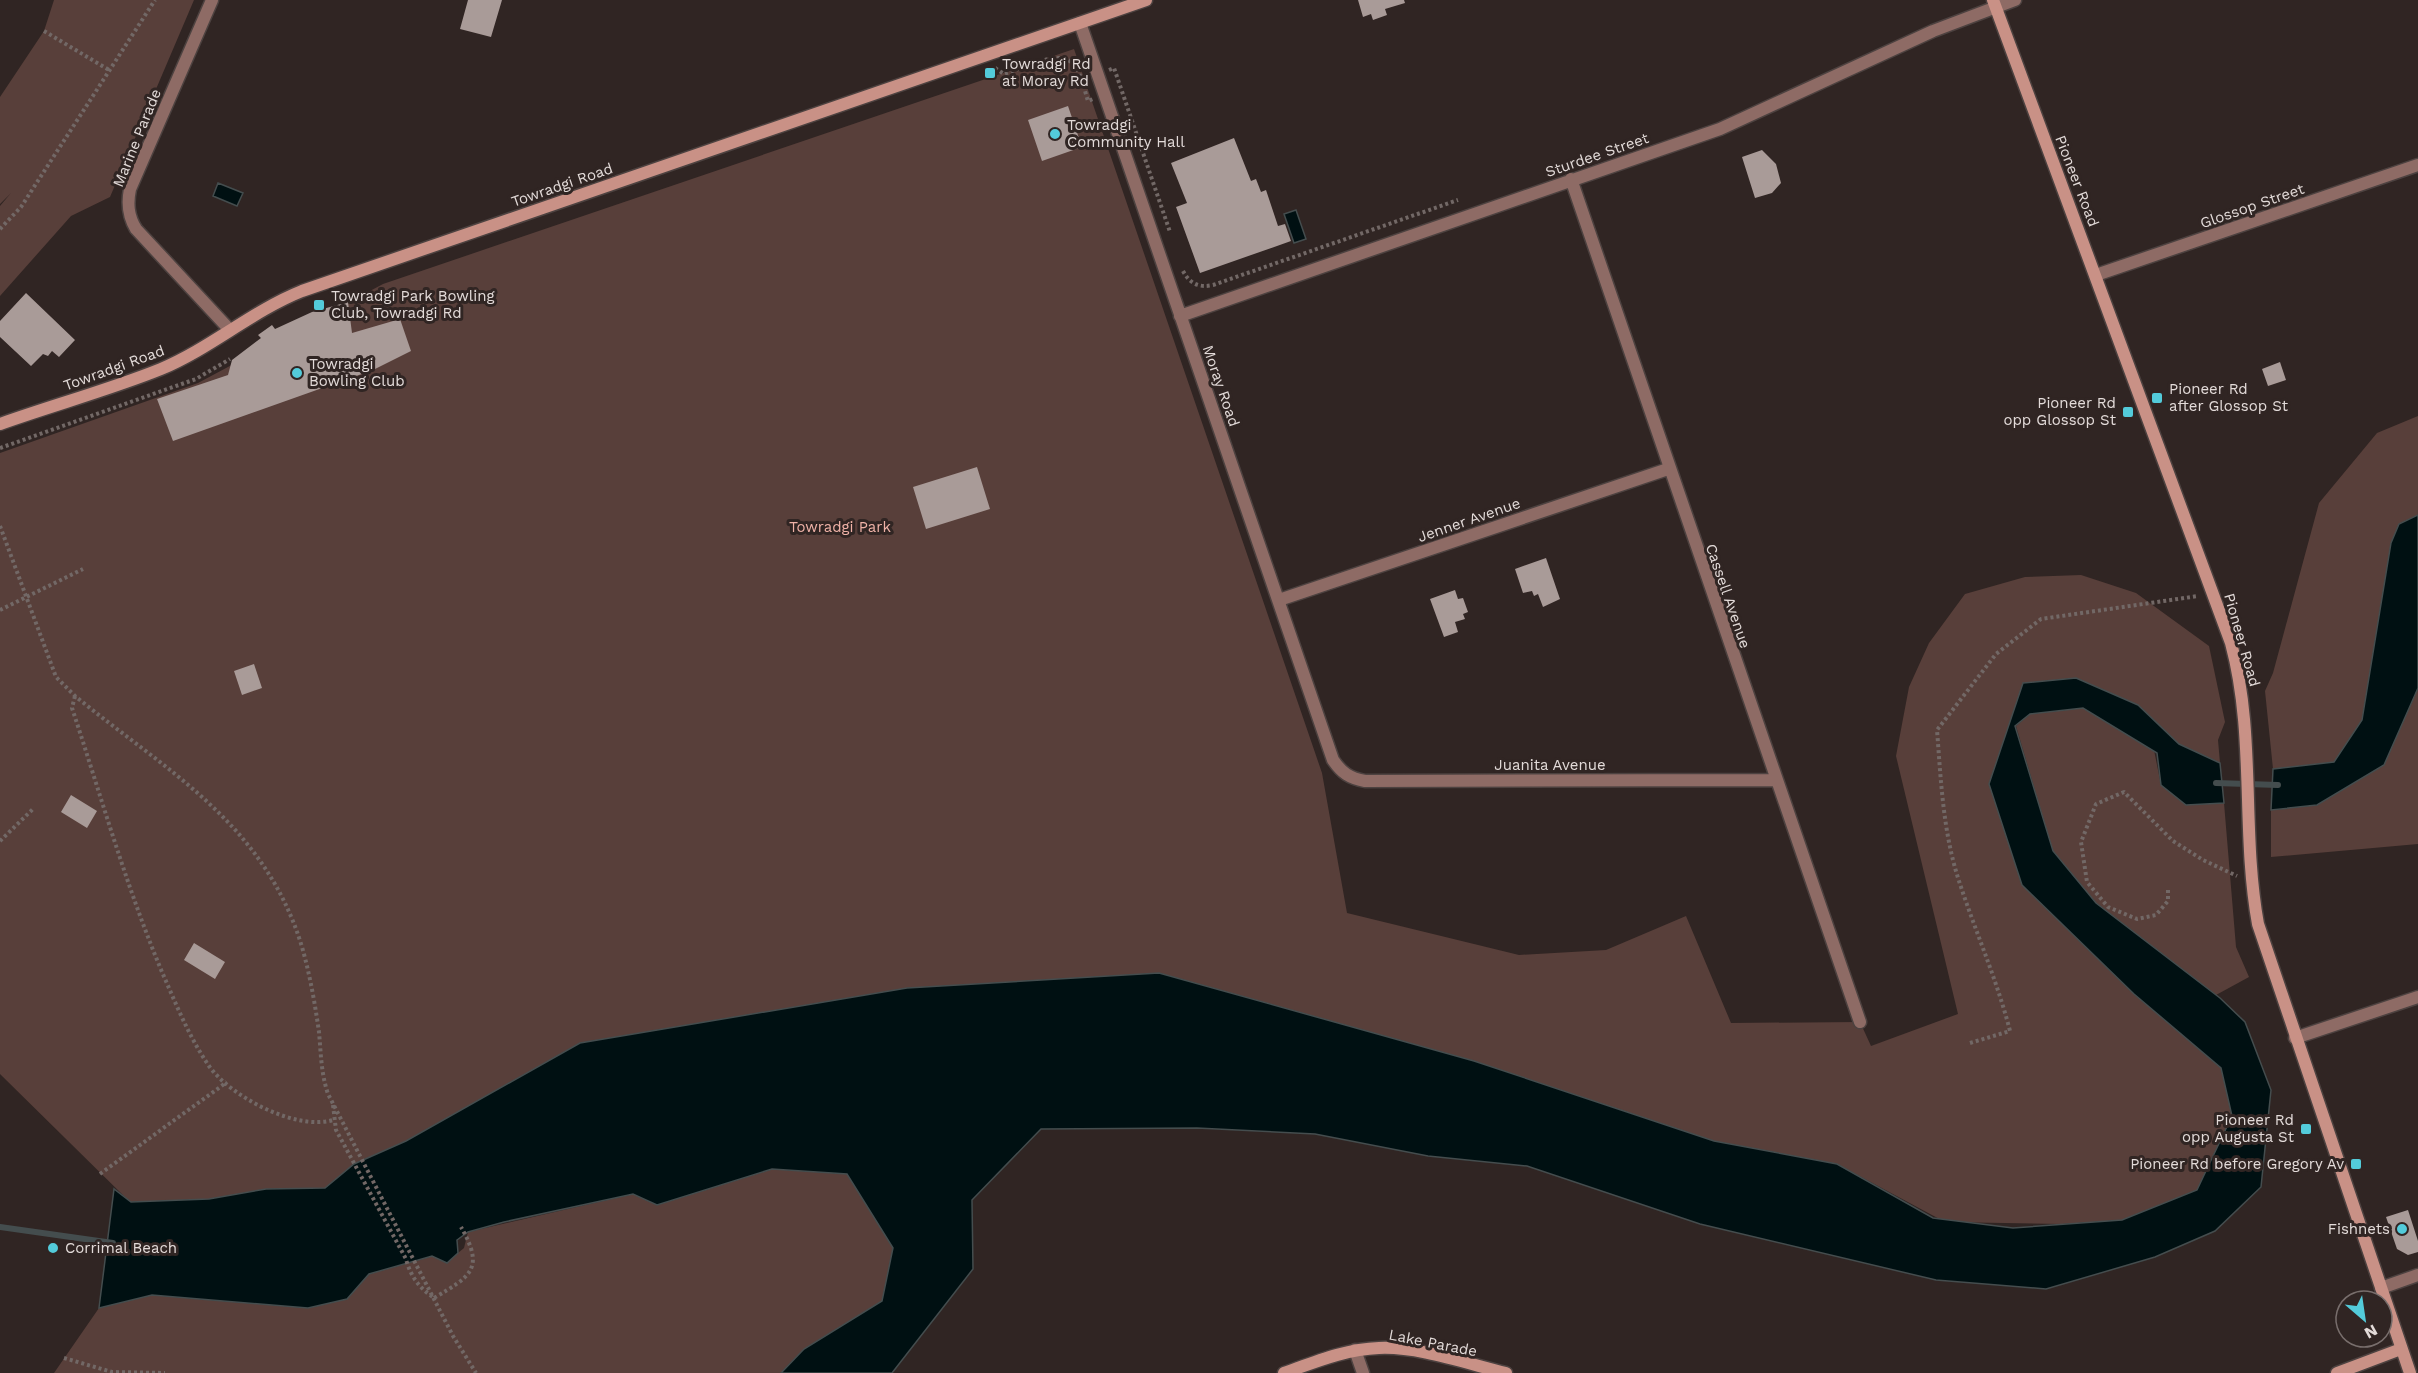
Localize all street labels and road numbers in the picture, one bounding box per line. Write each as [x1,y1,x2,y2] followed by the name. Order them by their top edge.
[109,86,165,190] street label: Marine Parade
[1543,129,1652,181] street label: Sturdee Street
[2051,133,2103,229] street label: Pioneer Road
[509,159,615,211] street label: Towradgi Road
[2198,180,2307,232] street label: Glossop Street
[61,341,167,395] street label: Towradgi Road
[1199,343,1243,429] street label: Moray Road
[1415,494,1523,546] street label: Jenner Avenue
[1702,541,1754,651] street label: Cassell Avenue
[2220,591,2264,689] street label: Pioneer Road
[1494,756,1606,774] street label: Juanita Avenue
[1387,1326,1479,1360] street label: Lake Parade

